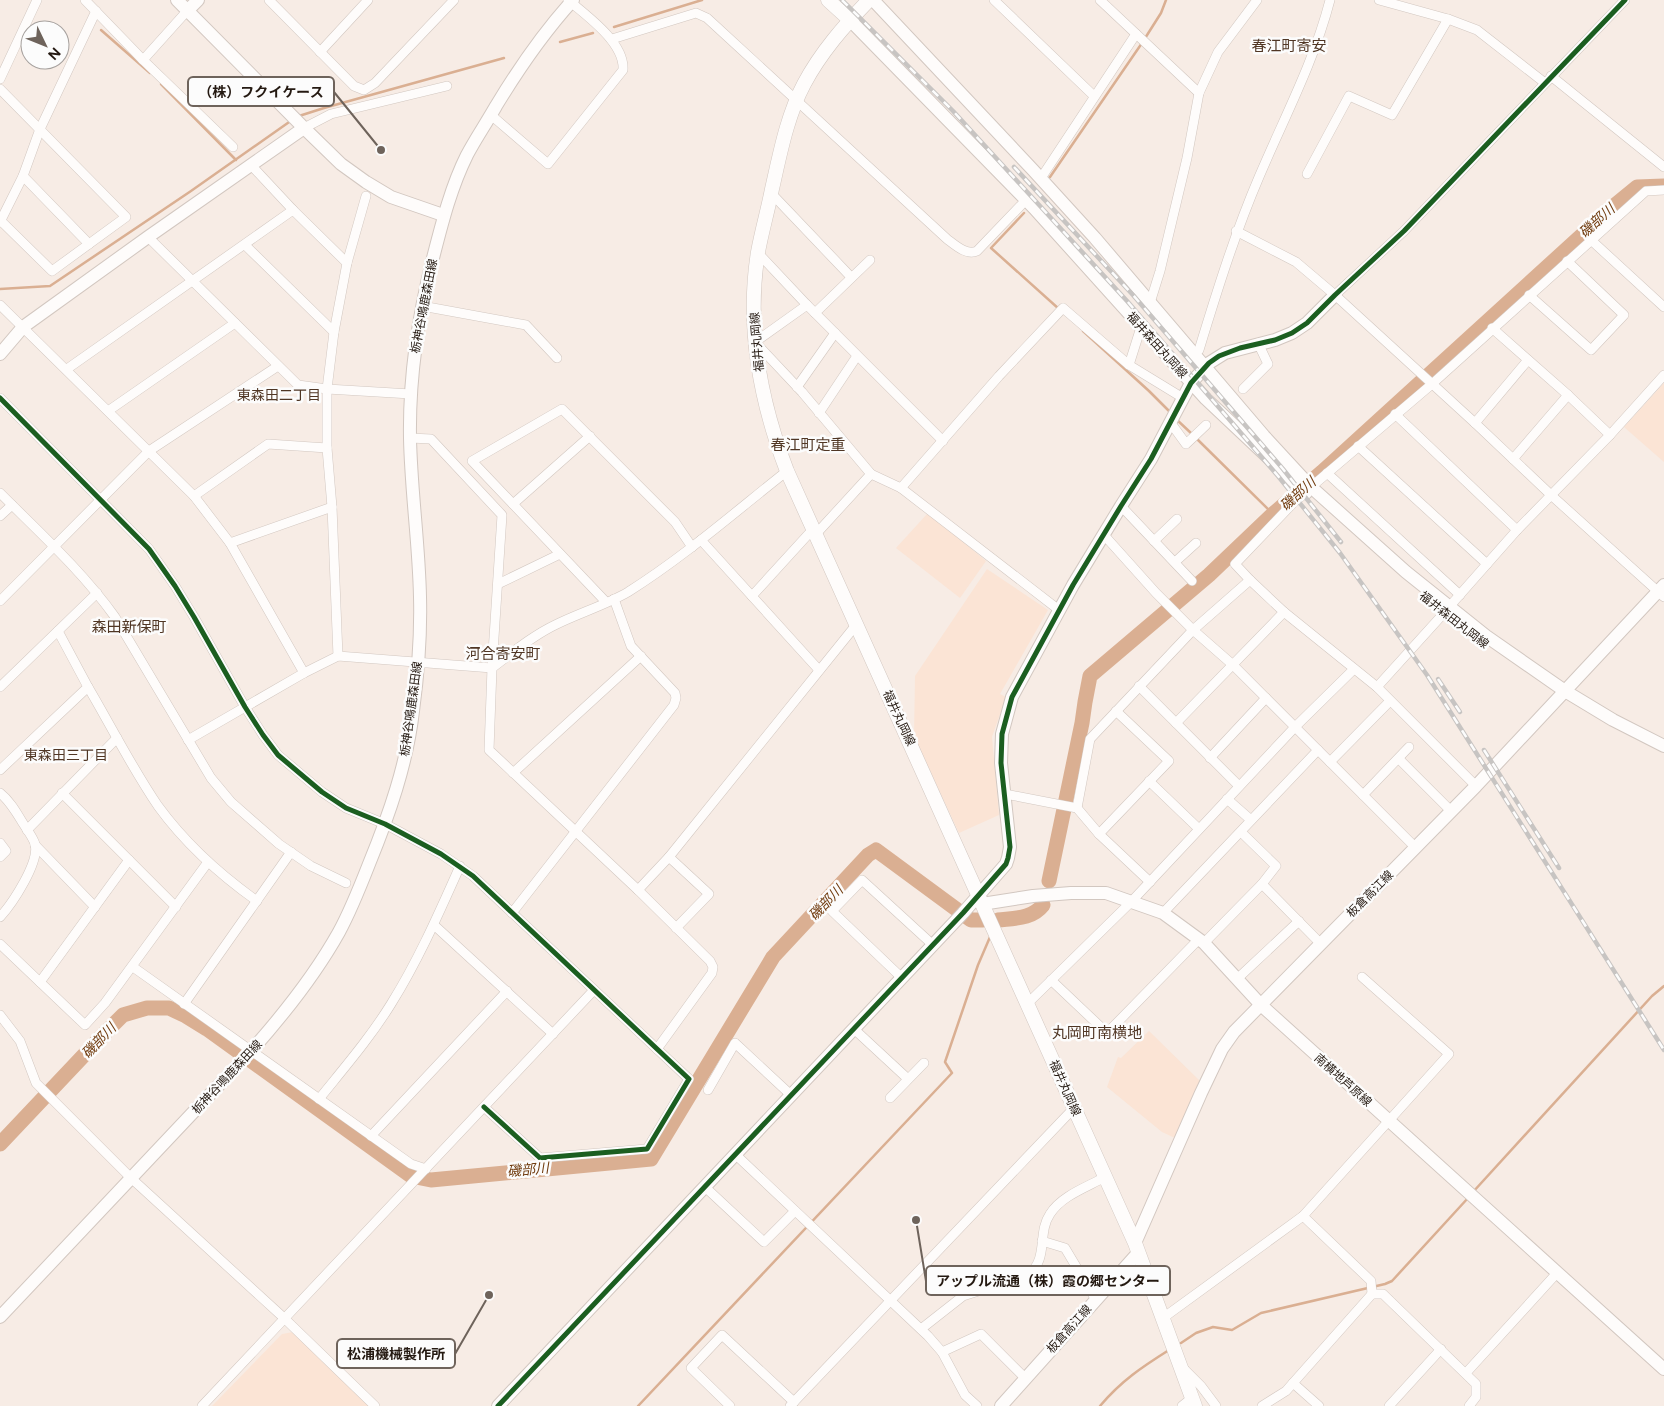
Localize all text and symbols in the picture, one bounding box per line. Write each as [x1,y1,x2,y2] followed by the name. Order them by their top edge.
[20,20,70,70] north arrow
[1251,37,1327,55] district label: 春江町寄安
[44,44,64,63] text: N
[188,77,334,106] callout: （株）フクイケース
[198,84,324,101] text: （株）フクイケース
[1576,199,1620,241] water label: 磯部川
[408,258,440,354] street label: 栃神谷鳴鹿森田線
[1124,309,1190,381] street label: 福井森田丸岡線
[747,311,767,373] street label: 福井丸岡線
[237,387,321,404] district label: 東森田二丁目
[770,436,846,454] district label: 春江町定重
[1277,472,1321,514] water label: 磯部川
[1417,589,1491,651] street label: 福井森田丸岡線
[91,618,167,636] district label: 森田新保町
[465,645,541,663] district label: 河合寄安町
[397,660,425,758] street label: 栃神谷鳴鹿森田線
[880,688,918,748] street label: 福井丸岡線
[24,747,108,764] district label: 東森田三丁目
[1344,868,1396,920] street label: 板倉高江線
[805,881,848,924] water label: 磯部川
[78,1019,121,1062] water label: 磯部川
[1052,1024,1142,1042] district label: 丸岡町南横地
[189,1037,265,1117] street label: 栃神谷鳴鹿森田線
[1312,1051,1374,1109] street label: 南横地芦原線
[1046,1058,1084,1118] street label: 福井丸岡線
[506,1160,552,1180] water label: 磯部川
[926,1266,1170,1295] callout: アップル流通（株）霞の郷センター
[936,1273,1160,1290] text: アップル流通（株）霞の郷センター
[1044,1302,1094,1356] street label: 板倉高江線
[337,1339,455,1368] callout: 松浦機械製作所
[347,1346,445,1363] text: 松浦機械製作所

